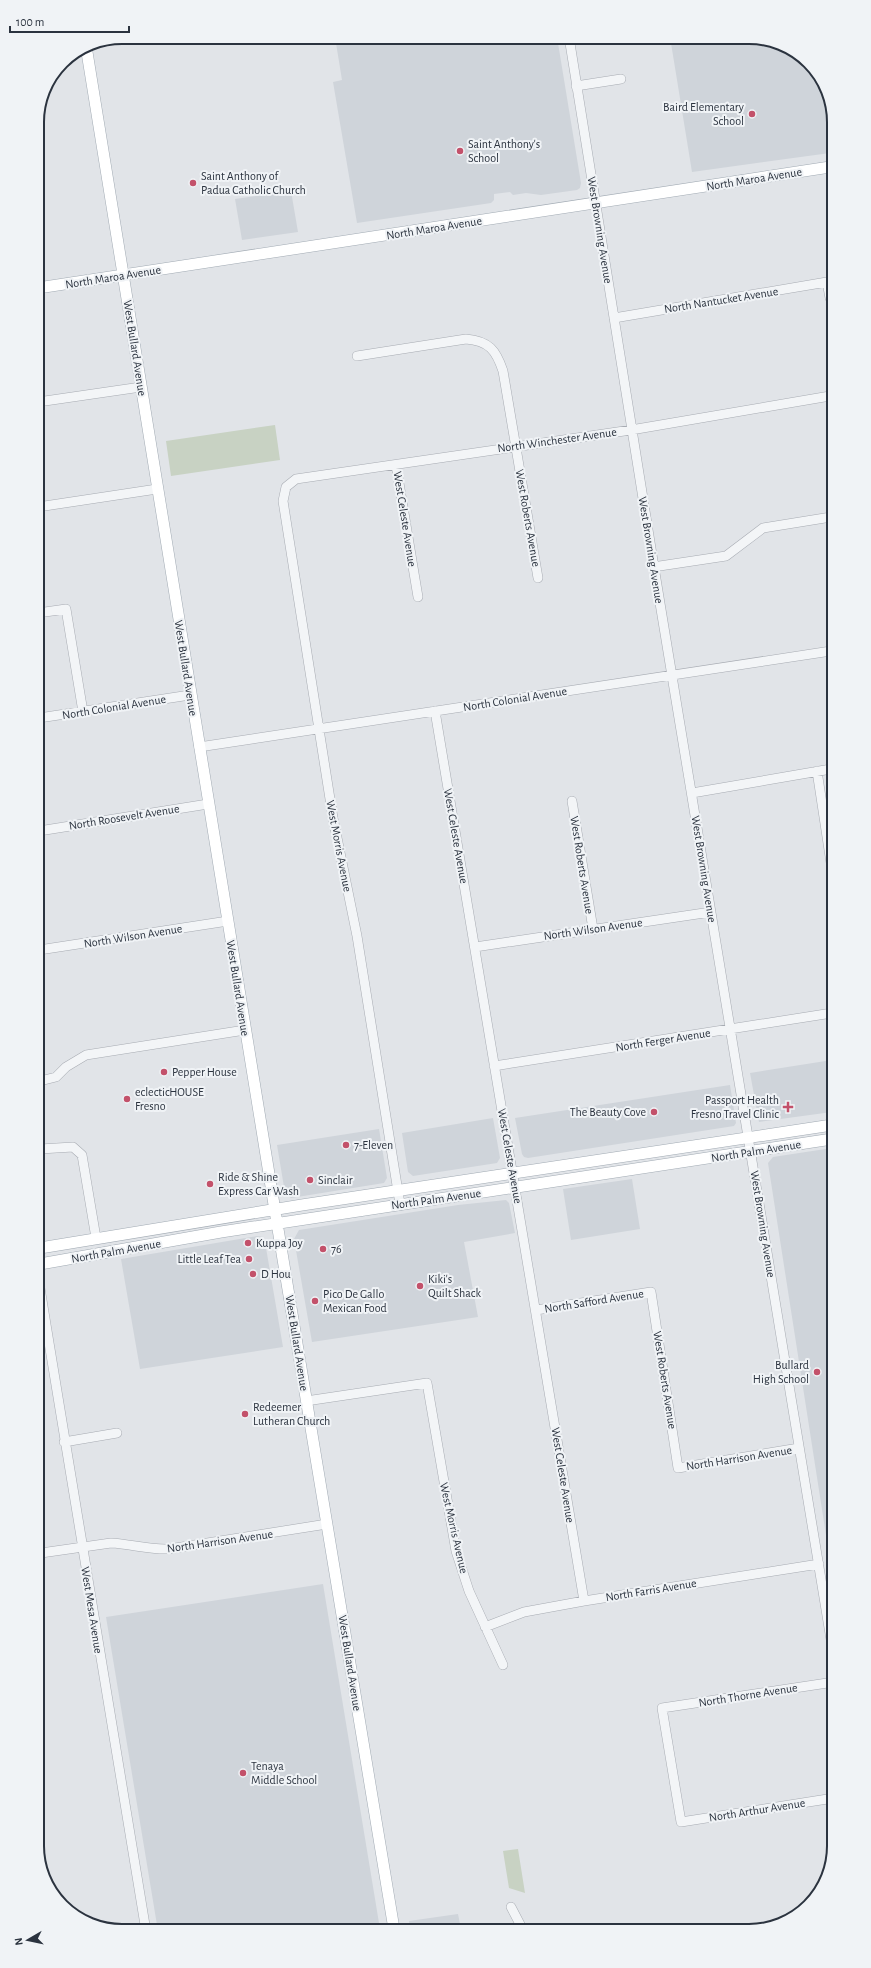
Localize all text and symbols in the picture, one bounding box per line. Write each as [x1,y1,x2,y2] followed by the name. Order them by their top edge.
[10,8,129,34] scale bar
[16,16,44,28] text: 100 m
[663,101,744,127] place label: Baird Elementary School
[747,109,757,119] marker: Baird Elementary School
[468,138,540,164] place label: Saint Anthony's School
[455,146,465,156] marker: Saint Anthony's School
[705,166,803,192] street label: North Maroa Avenue
[201,170,306,196] place label: Saint Anthony of Padua Catholic Church
[586,176,614,284] street label: West Browning Avenue
[188,178,198,188] marker: Saint Anthony of Padua Catholic Church
[385,215,483,241] street label: North Maroa Avenue
[64,264,162,290] street label: North Maroa Avenue
[663,285,779,315] street label: North Nantucket Avenue
[121,299,149,397] street label: West Bullard Avenue
[497,426,617,454] street label: North Winchester Avenue
[514,468,542,568] street label: West Roberts Avenue
[392,470,418,568] street label: West Celeste Avenue
[637,496,665,604] street label: West Browning Avenue
[172,619,200,717] street label: West Bullard Avenue
[462,685,568,713] street label: North Colonial Avenue
[61,693,167,721] street label: North Colonial Avenue
[442,787,470,885] street label: West Celeste Avenue
[324,799,354,893] street label: West Morris Avenue
[68,802,180,832] street label: North Roosevelt Avenue
[568,815,596,915] street label: West Roberts Avenue
[690,815,718,923] street label: West Browning Avenue
[543,916,643,942] street label: North Wilson Avenue
[83,922,183,950] street label: North Wilson Avenue
[224,939,252,1037] street label: West Bullard Avenue
[615,1027,711,1053] street label: North Ferger Avenue
[172,1066,237,1078] place label: Pepper House
[159,1067,169,1077] marker: Pepper House
[135,1086,204,1112] place label: eclecticHOUSE Fresno
[122,1094,132,1104] marker: eclecticHOUSE Fresno
[691,1094,779,1120] place label: Passport Health Fresno Travel Clinic
[782,1101,794,1113] marker: Passport Health Fresno Travel Clinic
[570,1106,646,1119] place label: The Beauty Cove
[496,1107,524,1205] street label: West Celeste Avenue
[649,1107,659,1117] marker: The Beauty Cove
[710,1138,802,1164] street label: North Palm Avenue
[354,1139,393,1151] place label: 7-Eleven
[341,1140,351,1150] marker: 7-Eleven
[749,1170,777,1278] street label: West Browning Avenue
[218,1171,299,1197] place label: Ride & Shine Express Car Wash
[318,1174,353,1186] place label: Sinclair
[305,1175,315,1185] marker: Sinclair
[205,1179,215,1189] marker: Ride & Shine Express Car Wash
[390,1187,482,1211] street label: North Palm Avenue
[70,1237,162,1265] street label: North Palm Avenue
[256,1237,303,1250] place label: Kuppa Joy
[243,1238,253,1248] marker: Kuppa Joy
[331,1243,342,1255] place label: 76
[318,1244,328,1254] marker: 76
[177,1253,241,1265] place label: Little Leaf Tea
[244,1254,254,1264] marker: Little Leaf Tea
[261,1268,291,1280] place label: D Hou
[248,1269,258,1279] marker: D Hou
[428,1273,481,1300] place label: Kiki's Quilt Shack
[415,1281,425,1291] marker: Kiki's Quilt Shack
[543,1287,645,1315] street label: North Safford Avenue
[323,1288,387,1314] place label: Pico De Gallo Mexican Food
[283,1294,311,1392] street label: West Bullard Avenue
[310,1296,320,1306] marker: Pico De Gallo Mexican Food
[651,1330,679,1430] street label: West Roberts Avenue
[753,1359,809,1385] place label: Bullard High School
[812,1367,822,1377] marker: Bullard High School
[253,1401,330,1427] place label: Redeemer Lutheran Church
[240,1409,250,1419] marker: Redeemer Lutheran Church
[550,1426,576,1524] street label: West Celeste Avenue
[685,1444,793,1472] street label: North Harrison Avenue
[438,1481,470,1575] street label: West Morris Avenue
[166,1528,274,1554] street label: North Harrison Avenue
[79,1566,105,1654] street label: West Mesa Avenue
[605,1577,697,1603] street label: North Farris Avenue
[336,1614,364,1712] street label: West Bullard Avenue
[698,1681,798,1709] street label: North Thorne Avenue
[251,1760,317,1786] place label: Tenaya Middle School
[238,1768,248,1778] marker: Tenaya Middle School
[708,1796,806,1824] street label: North Arthur Avenue
[8,1920,48,1960] north arrow
[13,1937,25,1946] text: N

